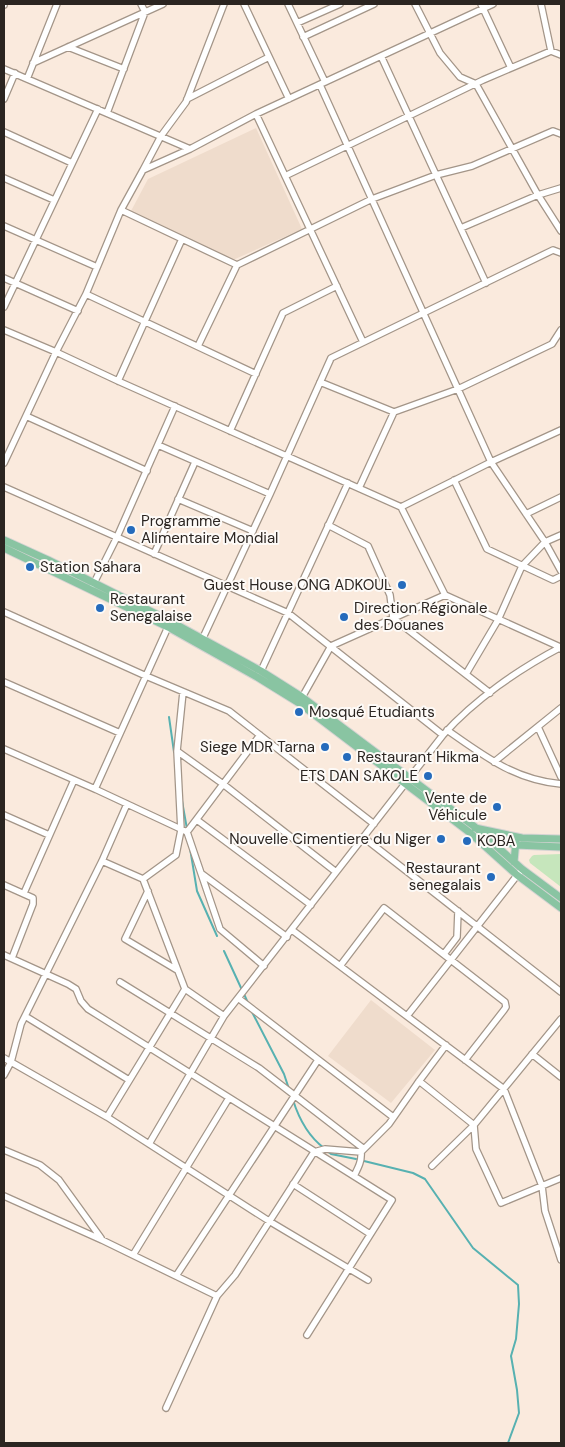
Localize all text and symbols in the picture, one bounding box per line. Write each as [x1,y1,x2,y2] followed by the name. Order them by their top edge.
[141,511,278,548] place label: Programme Alimentaire Mondial
[125,524,137,536] marker: Programme Alimentaire Mondial
[40,557,141,577] place label: Station Sahara
[24,561,36,573] marker: Station Sahara
[204,575,392,595] place label: Guest House ONG ADKOUL
[396,579,408,591] marker: Guest House ONG ADKOUL
[110,589,192,626] place label: Restaurant Senegalaise
[354,598,488,635] place label: Direction Régionale des Douanes
[94,602,106,614] marker: Restaurant Senegalaise
[338,611,350,623] marker: Direction Régionale des Douanes
[309,702,435,722] place label: Mosqué Etudiants
[293,706,305,718] marker: Mosqué Etudiants
[200,737,315,757] place label: Siege MDR Tarna
[319,741,331,753] marker: Siege MDR Tarna
[357,747,479,767] place label: Restaurant Hikma
[341,751,353,763] marker: Restaurant Hikma
[300,766,418,786] place label: ETS DAN SAKOLE
[422,770,434,782] marker: ETS DAN SAKOLE
[425,788,487,825] place label: Vente de Véhicule
[491,801,503,813] marker: Vente de Véhicule
[229,829,431,849] place label: Nouvelle Cimentiere du Niger
[477,831,516,851] place label: KOBA
[435,833,447,845] marker: Nouvelle Cimentiere du Niger
[461,835,473,847] marker: KOBA
[406,858,481,895] place label: Restaurant senegalais
[485,871,497,883] marker: Restaurant senegalais

